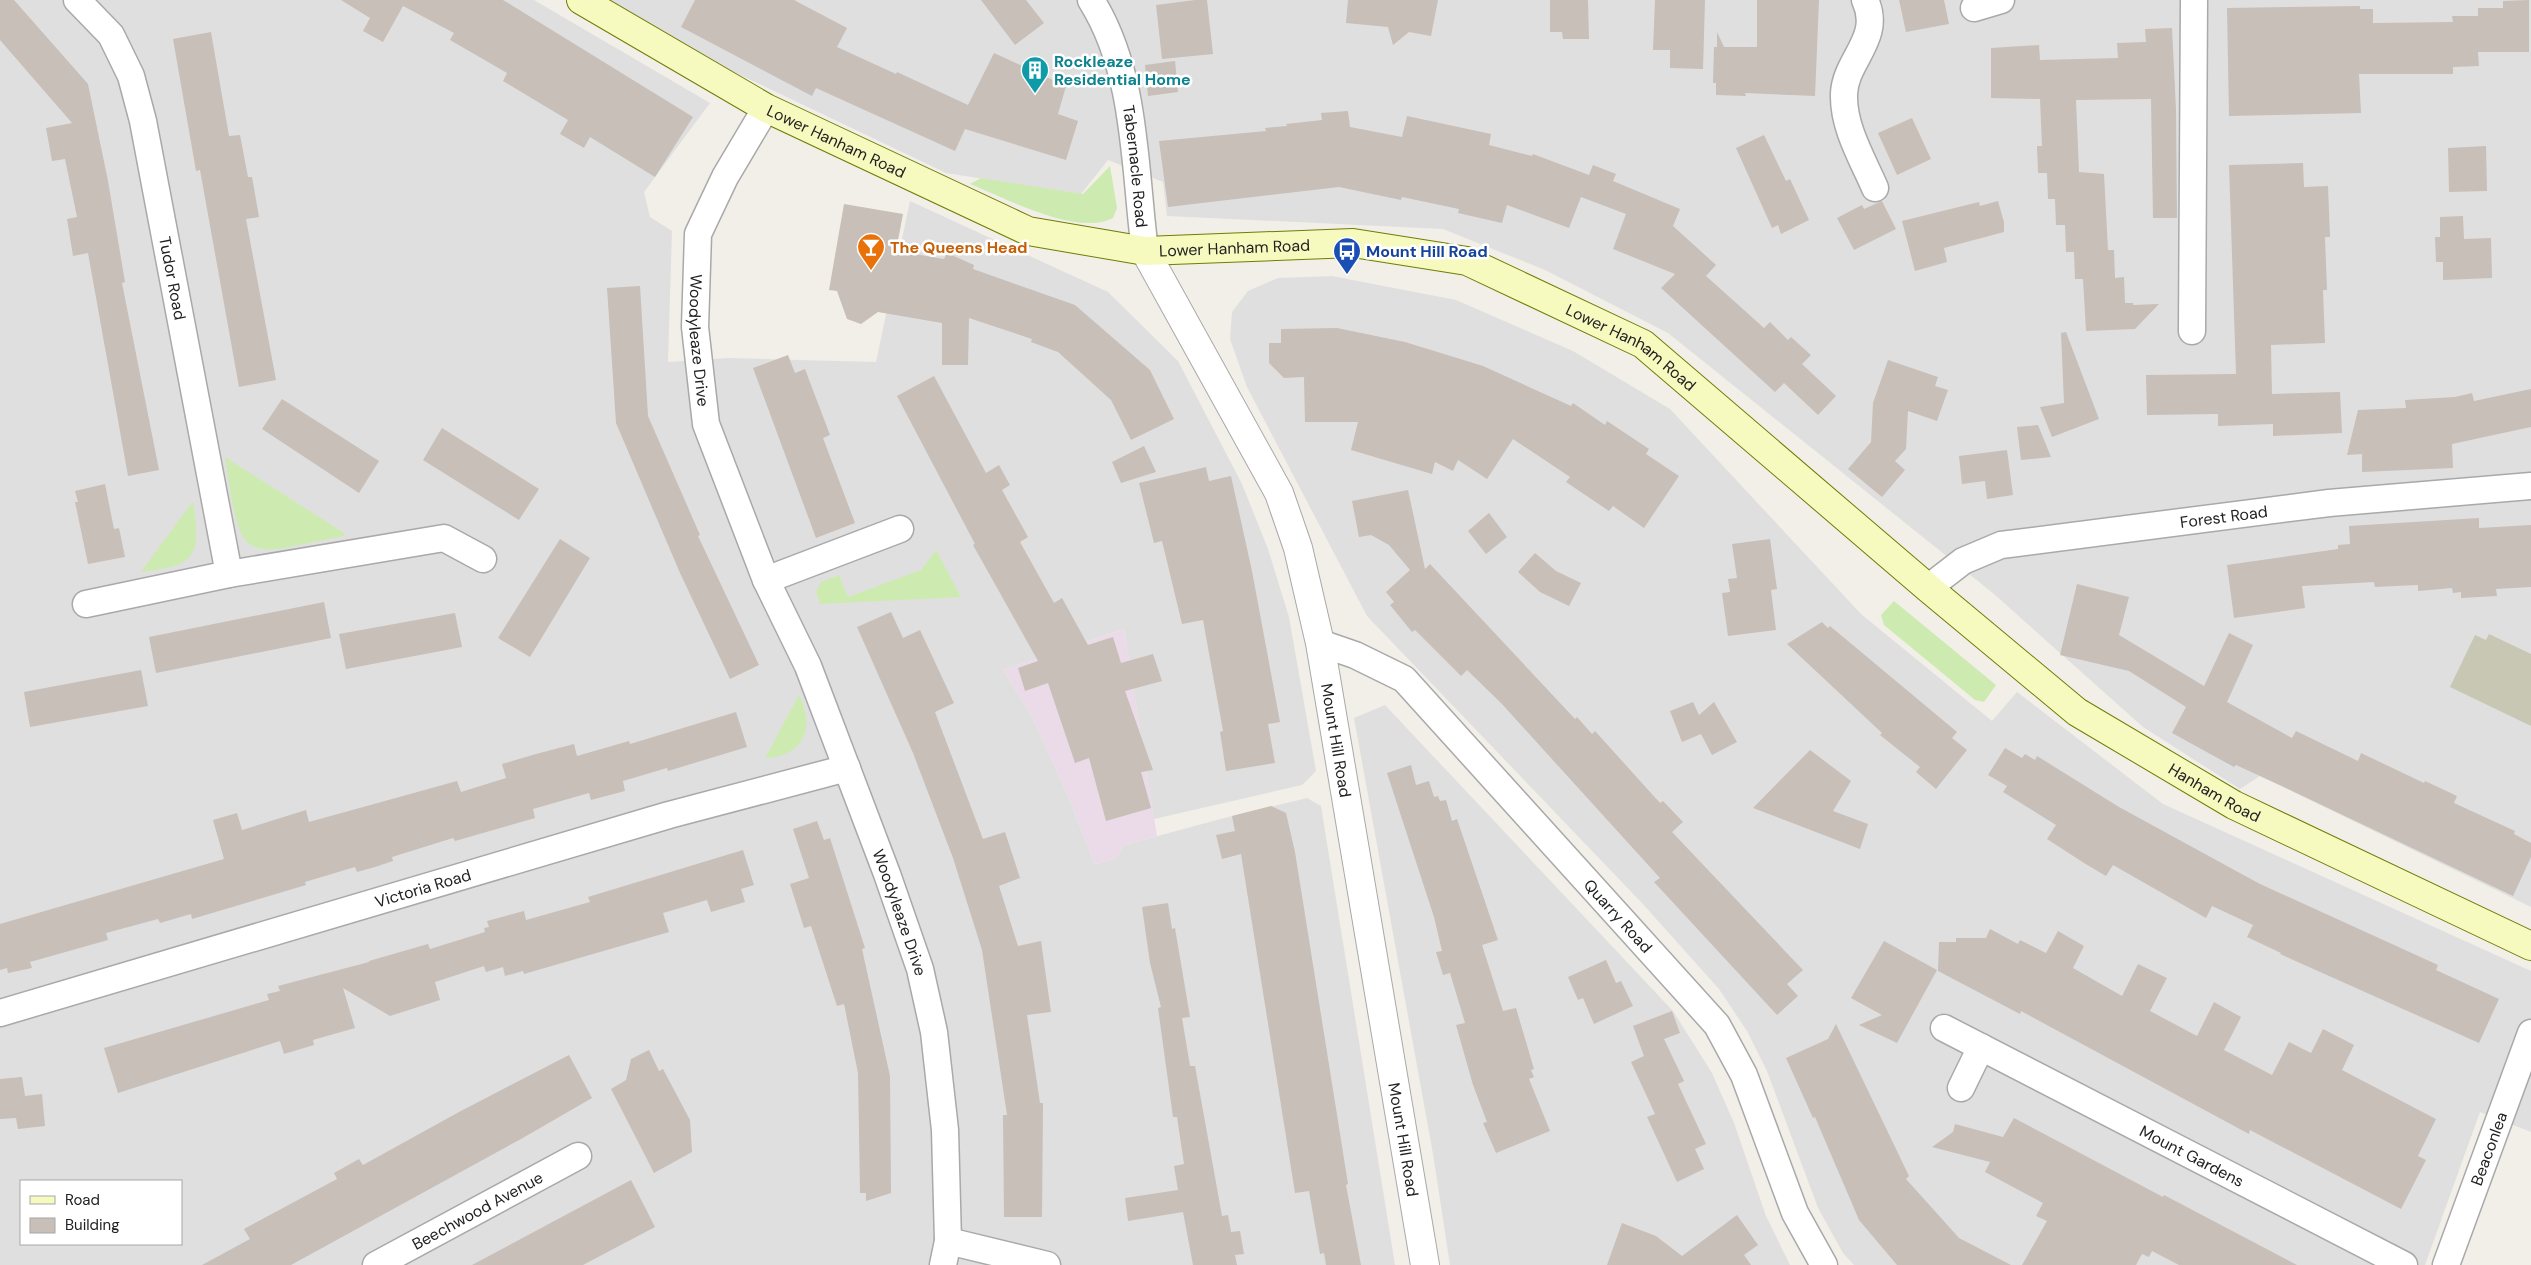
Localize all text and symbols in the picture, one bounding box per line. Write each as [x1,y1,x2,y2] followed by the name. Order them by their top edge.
[1054,51,1191,90] place label: Rockleaze Residential Home
[1020,55,1050,94] building icon: Rockleaze Residential Home
[763,100,909,183] street label: Lower Hanham Road
[1118,104,1152,229] street label: Tabernacle Road
[856,232,886,271] bar icon: The Queens Head
[154,235,191,322] street label: Tudor Road
[1159,235,1310,261] street label: Lower Hanham Road
[1332,236,1362,275] bus stop icon: Mount Hill Road
[890,237,1028,258] place label: The Queens Head
[1366,241,1488,262] place label: Mount Hill Road
[684,274,714,408] street label: Woodyleaze Drive
[1562,299,1700,396] street label: Lower Hanham Road
[2179,501,2269,533] street label: Forest Road
[1316,682,1356,799] street label: Mount Hill Road
[2164,759,2264,827] street label: Hanham Road
[868,846,931,978] street label: Woodyleaze Drive
[373,864,474,912] street label: Victoria Road
[1579,875,1657,958] street label: Quarry Road
[1383,1081,1423,1198] street label: Mount Hill Road
[2466,1109,2512,1188] street label: Beaconlea
[2136,1121,2248,1192] street label: Mount Gardens
[408,1167,547,1255] street label: Beechwood Avenue
[20,1180,182,1245] legend
[65,1190,100,1210] text: Road
[65,1215,120,1235] text: Building

